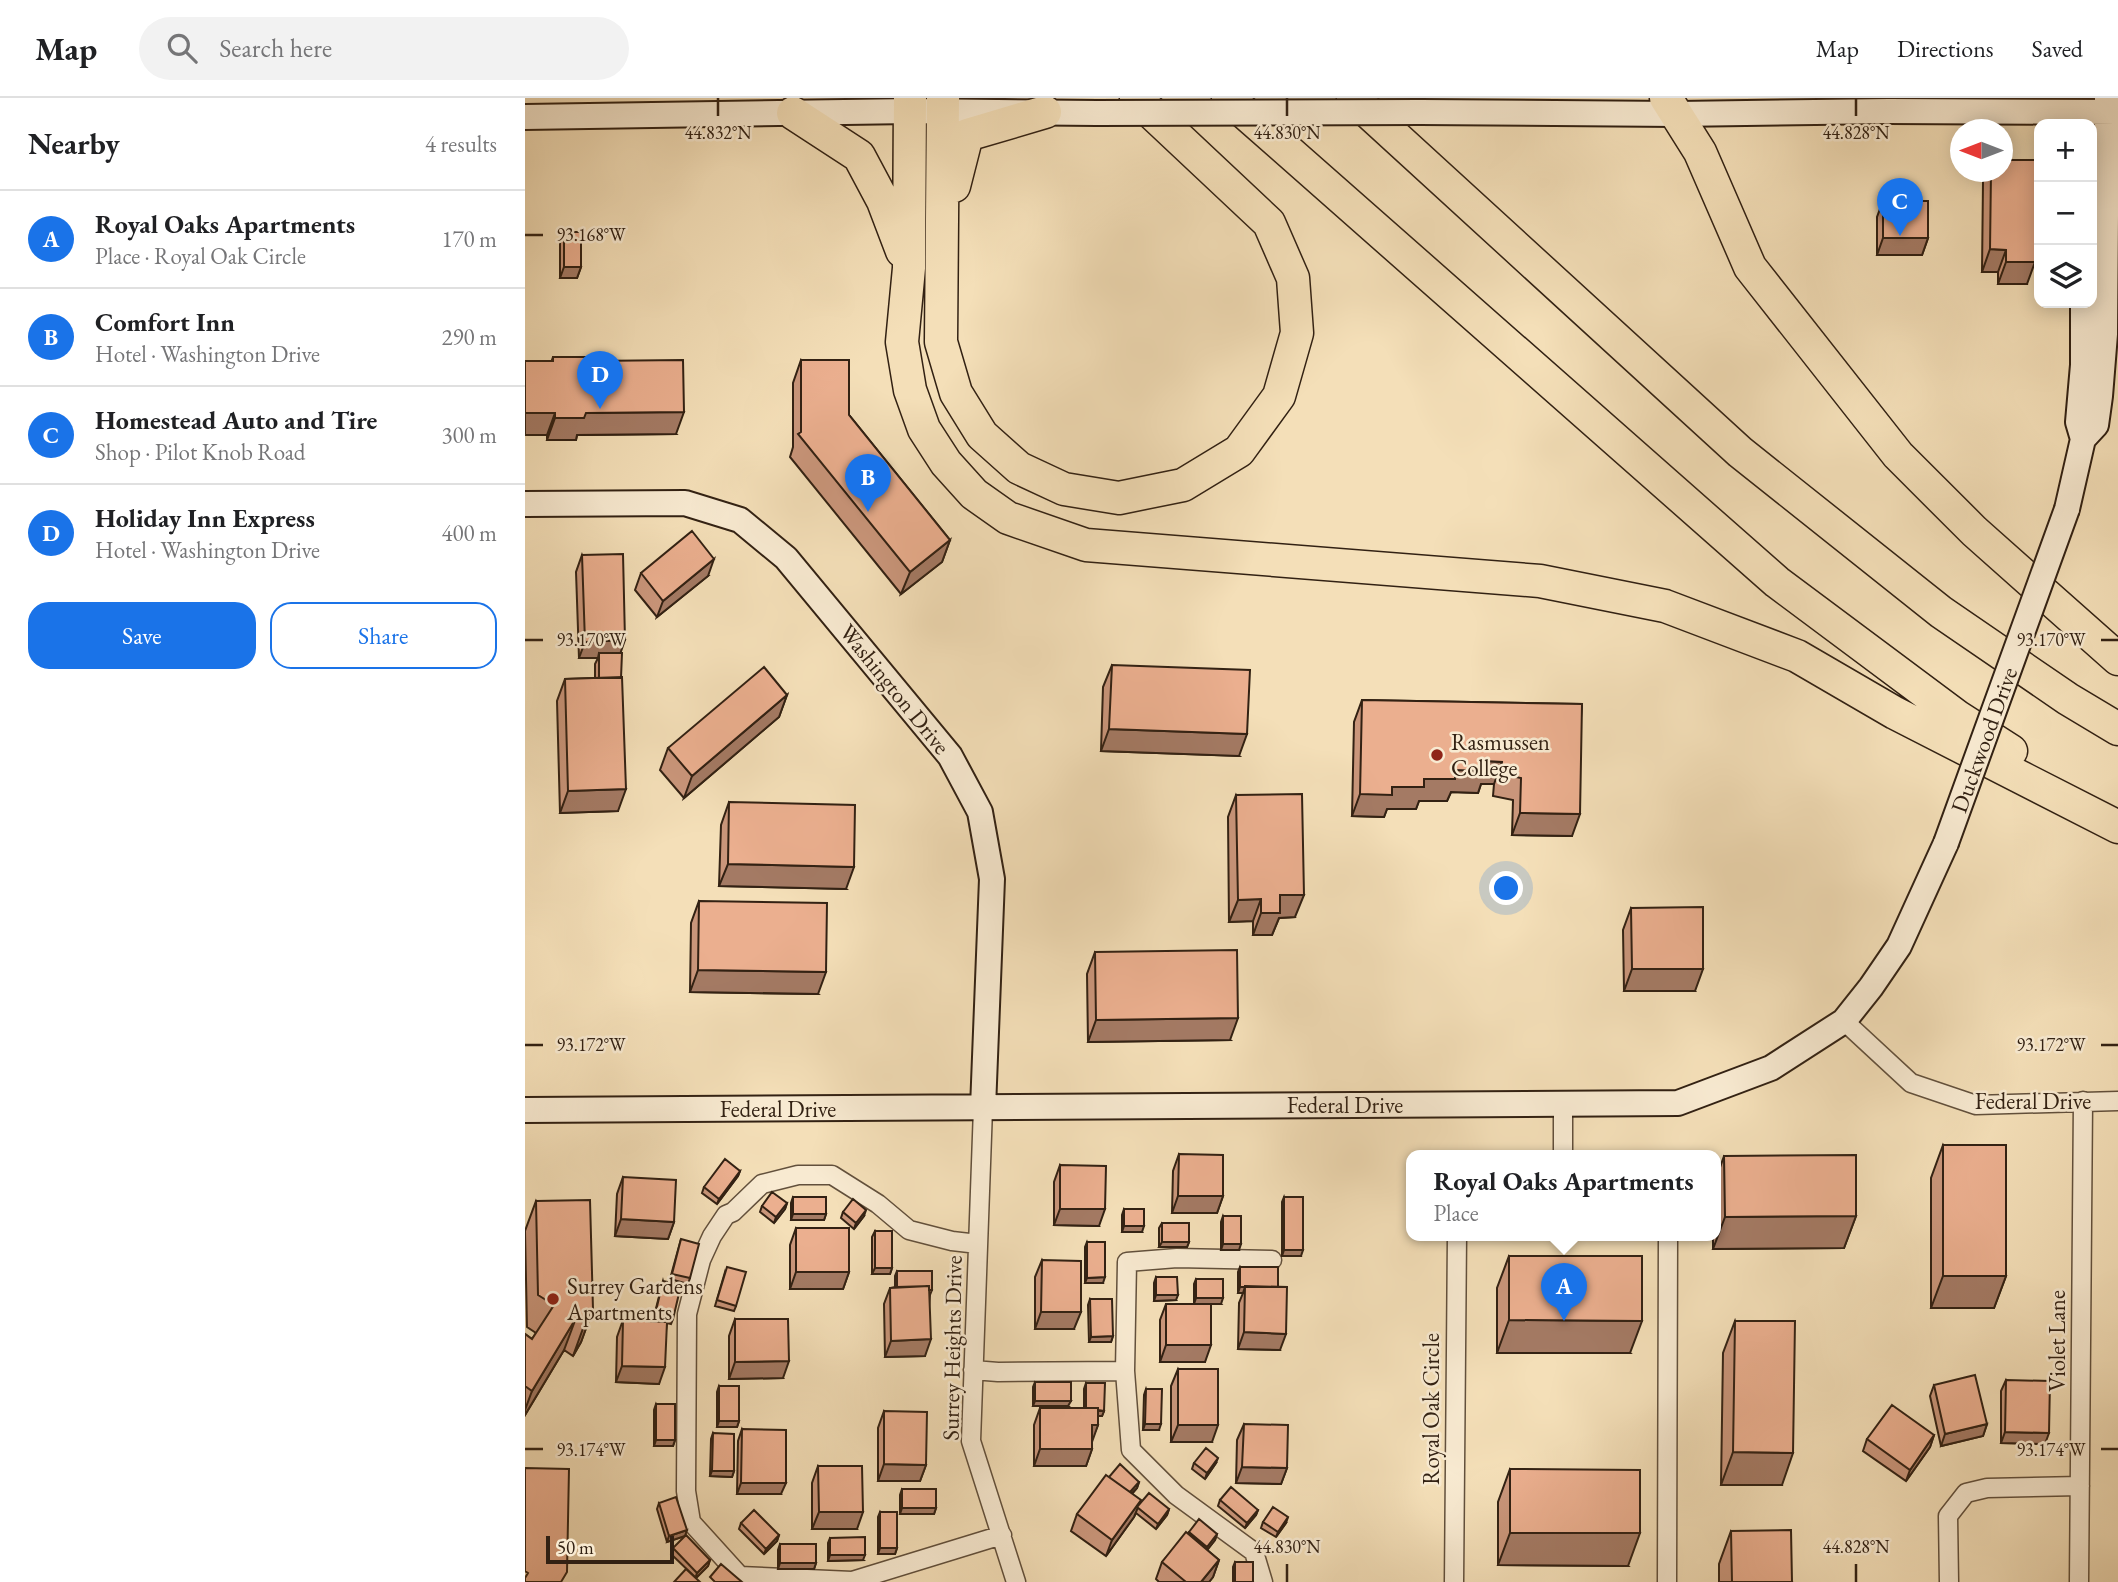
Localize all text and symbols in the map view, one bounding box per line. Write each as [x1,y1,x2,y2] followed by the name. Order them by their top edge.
[139,17,629,80] search box
[35,27,97,70] text: Map
[163,29,201,67] icon: search
[219,31,332,65] text: Search here
[1816,33,1859,64] text: Map
[1897,33,1994,64] text: Directions
[2032,33,2083,64] text: Saved
[1950,119,2013,182] north arrow
[2034,119,2097,308] map controls
[2034,119,2097,182] button: +
[685,121,752,144] text: 44.832°N
[1254,121,1321,144] text: 44.830°N
[1823,121,1890,144] text: 44.828°N
[28,124,120,163] text: Nearby
[425,129,497,159] text: 4 results
[1877,178,1923,236] pin: C
[2034,182,2097,245] button: −
[95,207,355,241] text: Royal Oaks Apartments
[556,223,626,246] text: 93.168°W
[43,224,59,254] text: A
[441,224,497,254] text: 170 m
[95,241,306,271] text: Place · Royal Oak Circle
[2034,245,2097,308] button: layers
[95,305,235,339] text: Comfort Inn
[44,322,58,352] text: B
[441,322,497,352] text: 290 m
[95,339,320,369] text: Hotel · Washington Drive
[577,351,623,409] pin: D
[95,403,377,437] text: Homestead Auto and Tire
[43,420,59,450] text: C
[441,420,497,450] text: 300 m
[95,437,306,467] text: Shop · Pilot Knob Road
[845,454,891,512] pin: B
[95,501,315,535] text: Holiday Inn Express
[42,518,60,548] text: D
[441,518,497,548] text: 400 m
[95,535,320,565] text: Hotel · Washington Drive
[28,602,256,669] button: Save
[270,602,497,669] button: Share
[833,618,957,760] street label: Washington Drive
[556,628,626,651] text: 93.170°W
[2016,628,2086,651] text: 93.170°W
[1944,663,2024,817] street label: Duckwood Drive
[1451,727,1550,783] place label: Rasmussen College
[1429,747,1445,763] marker: Rasmussen College
[1489,871,1523,905] your location
[556,1033,626,1056] text: 93.172°W
[2016,1033,2086,1056] text: 93.172°W
[1975,1086,2091,1116] street label: Federal Drive
[1287,1090,1403,1120] street label: Federal Drive
[720,1094,836,1124] street label: Federal Drive
[1406,1150,1721,1241] popup
[1433,1164,1694,1198] text: Royal Oaks Apartments
[1433,1198,1479,1228] text: Place
[935,1255,969,1441] street label: Surrey Heights Drive
[1541,1263,1587,1321] pin: A
[566,1271,703,1327] place label: Surrey Gardens Apartments
[2042,1290,2072,1392] street label: Violet Lane
[545,1291,561,1307] marker: Surrey Gardens Apartments
[1416,1333,1446,1485] street label: Royal Oak Circle
[556,1438,626,1461] text: 93.174°W
[2016,1438,2086,1461] text: 93.174°W
[546,1533,674,1565] scale bar
[557,1535,594,1560] text: 50 m
[1254,1535,1321,1558] text: 44.830°N
[1823,1535,1890,1558] text: 44.828°N

